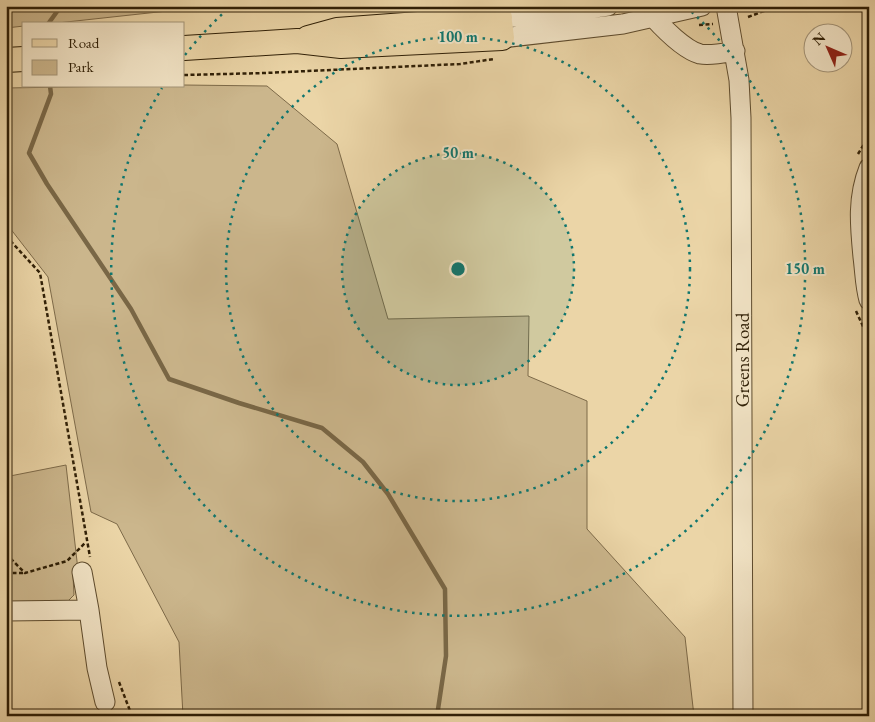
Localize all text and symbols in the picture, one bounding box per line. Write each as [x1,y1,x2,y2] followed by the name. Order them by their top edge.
[22,22,185,88] legend
[802,22,852,72] north arrow
[438,27,478,46] text: 100 m
[808,28,830,49] text: N
[68,33,100,52] text: Road
[68,57,95,76] text: Park
[442,143,474,162] text: 50 m
[785,259,825,278] text: 150 m
[449,260,467,278] centre of rings
[730,312,755,407] street label: Greens Road

